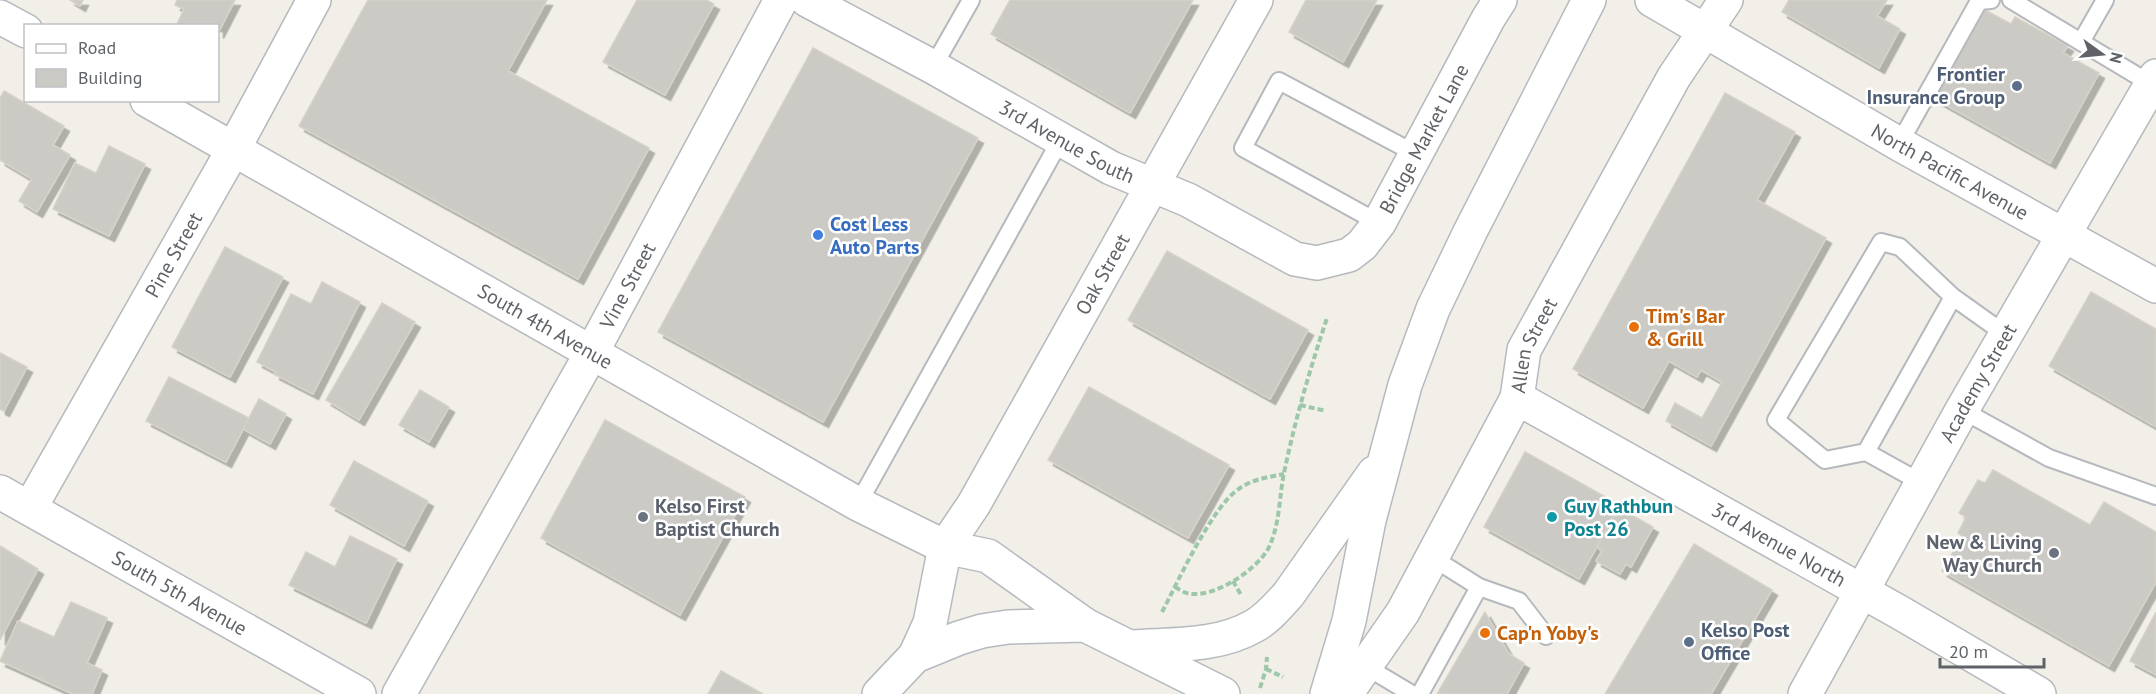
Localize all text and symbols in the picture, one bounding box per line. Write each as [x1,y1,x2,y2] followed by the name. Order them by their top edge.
[24,24,219,102] legend
[2072,24,2132,84] north arrow
[78,36,116,59] text: Road
[2105,50,2128,66] text: N
[1373,59,1475,218] street label: Bridge Market Lane
[1867,61,2005,110] place label: Frontier Insurance Group
[78,66,142,89] text: Building
[2010,79,2024,93] marker: Frontier Insurance Group
[994,94,1138,189] street label: 3rd Avenue South
[1867,118,2033,226] street label: North Pacific Avenue
[139,207,208,302] street label: Pine Street
[830,211,919,260] place label: Cost Less Auto Parts
[811,228,825,242] marker: Cost Less Auto Parts
[1069,229,1136,319] street label: Oak Street
[593,238,661,334] street label: Vine Street
[473,278,617,375] street label: South 4th Avenue
[1505,293,1563,395] street label: Allen Street
[1646,303,1725,352] place label: Tim's Bar & Grill
[1934,319,2022,447] street label: Academy Street
[1627,320,1641,334] marker: Tim's Bar & Grill
[655,493,780,542] place label: Kelso First Baptist Church
[1564,493,1673,542] place label: Guy Rathbun Post 26
[1707,497,1851,593] street label: 3rd Avenue North
[636,510,650,524] marker: Kelso First Baptist Church
[1545,510,1559,524] marker: Guy Rathbun Post 26
[1926,529,2042,578] place label: New & Living Way Church
[107,545,252,641] street label: South 5th Avenue
[2047,546,2061,560] marker: New & Living Way Church
[1701,617,1790,666] place label: Kelso Post Office
[1497,620,1599,646] place label: Cap'n Yoby's
[1478,626,1492,640] marker: Cap'n Yoby's
[1940,631,2044,669] scale bar
[1682,635,1696,649] marker: Kelso Post Office
[1949,640,1988,663] text: 20 m

